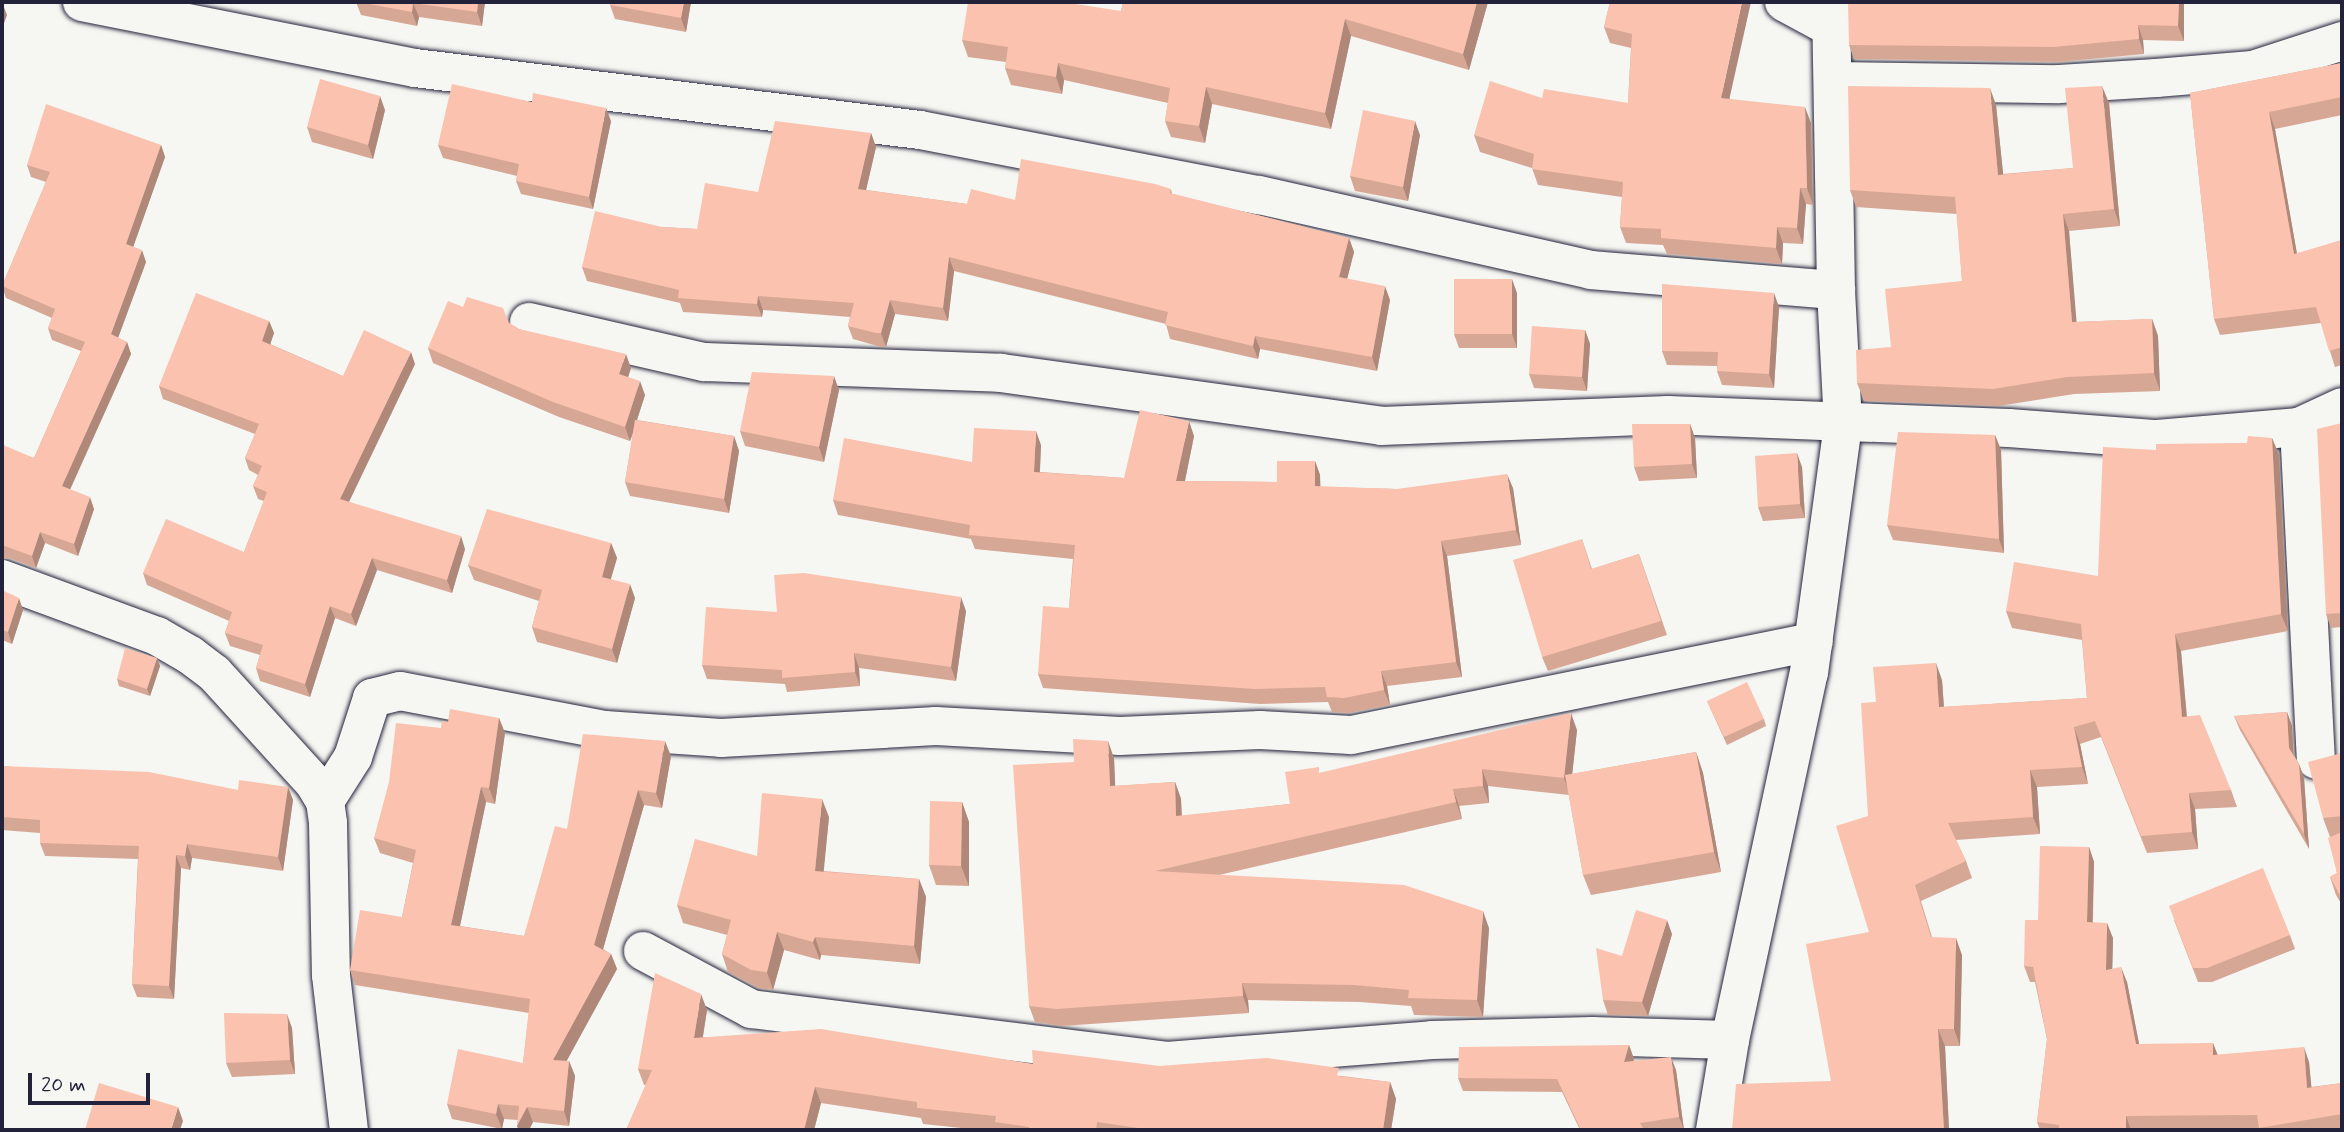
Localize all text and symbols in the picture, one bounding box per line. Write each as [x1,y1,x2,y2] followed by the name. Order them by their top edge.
[32,1058,154,1102] scale bar
[41,1071,86,1099] text: 20 m

